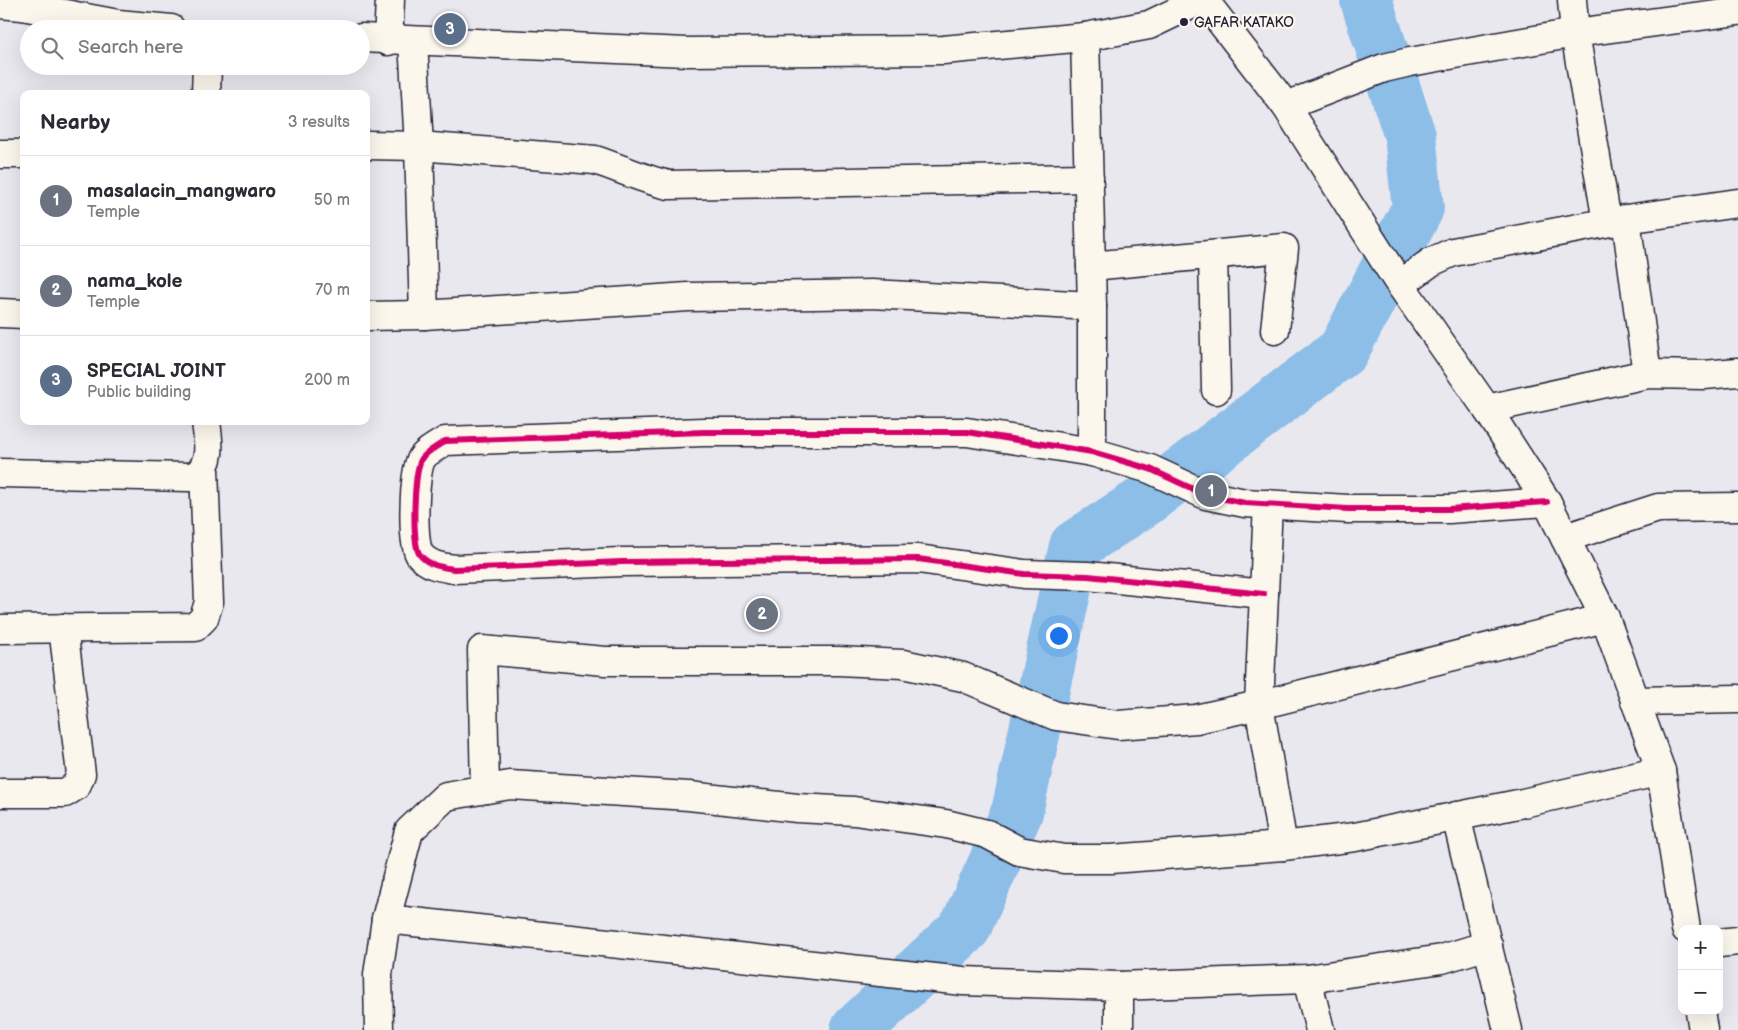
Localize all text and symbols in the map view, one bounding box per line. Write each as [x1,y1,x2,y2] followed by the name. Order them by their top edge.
[434,10,466,48] pin: 3
[1194,14,1294,31] place label: GAFAR KATAKO
[1178,16,1190,28] marker: GAFAR KATAKO
[20,20,370,75] search box
[38,34,66,62] icon: search
[78,36,183,59] text: Search here
[40,110,110,135] text: Nearby
[288,113,350,132] text: 3 results
[87,180,276,203] text: masalacin_mangwaro
[53,191,59,210] text: 1
[314,191,350,210] text: 50 m
[87,203,140,222] text: Temple
[87,270,183,293] text: nama_kole
[51,281,61,300] text: 2
[315,281,350,300] text: 70 m
[87,293,140,312] text: Temple
[87,360,226,383] text: SPECIAL JOINT
[51,371,61,390] text: 3
[304,371,350,390] text: 200 m
[87,383,191,402] text: Public building
[1195,472,1227,510] pin: 1
[746,595,778,633] pin: 2
[1046,623,1072,649] your location
[1678,925,1723,1015] map controls
[1678,925,1723,970] button: +
[1678,970,1723,1015] button: −

